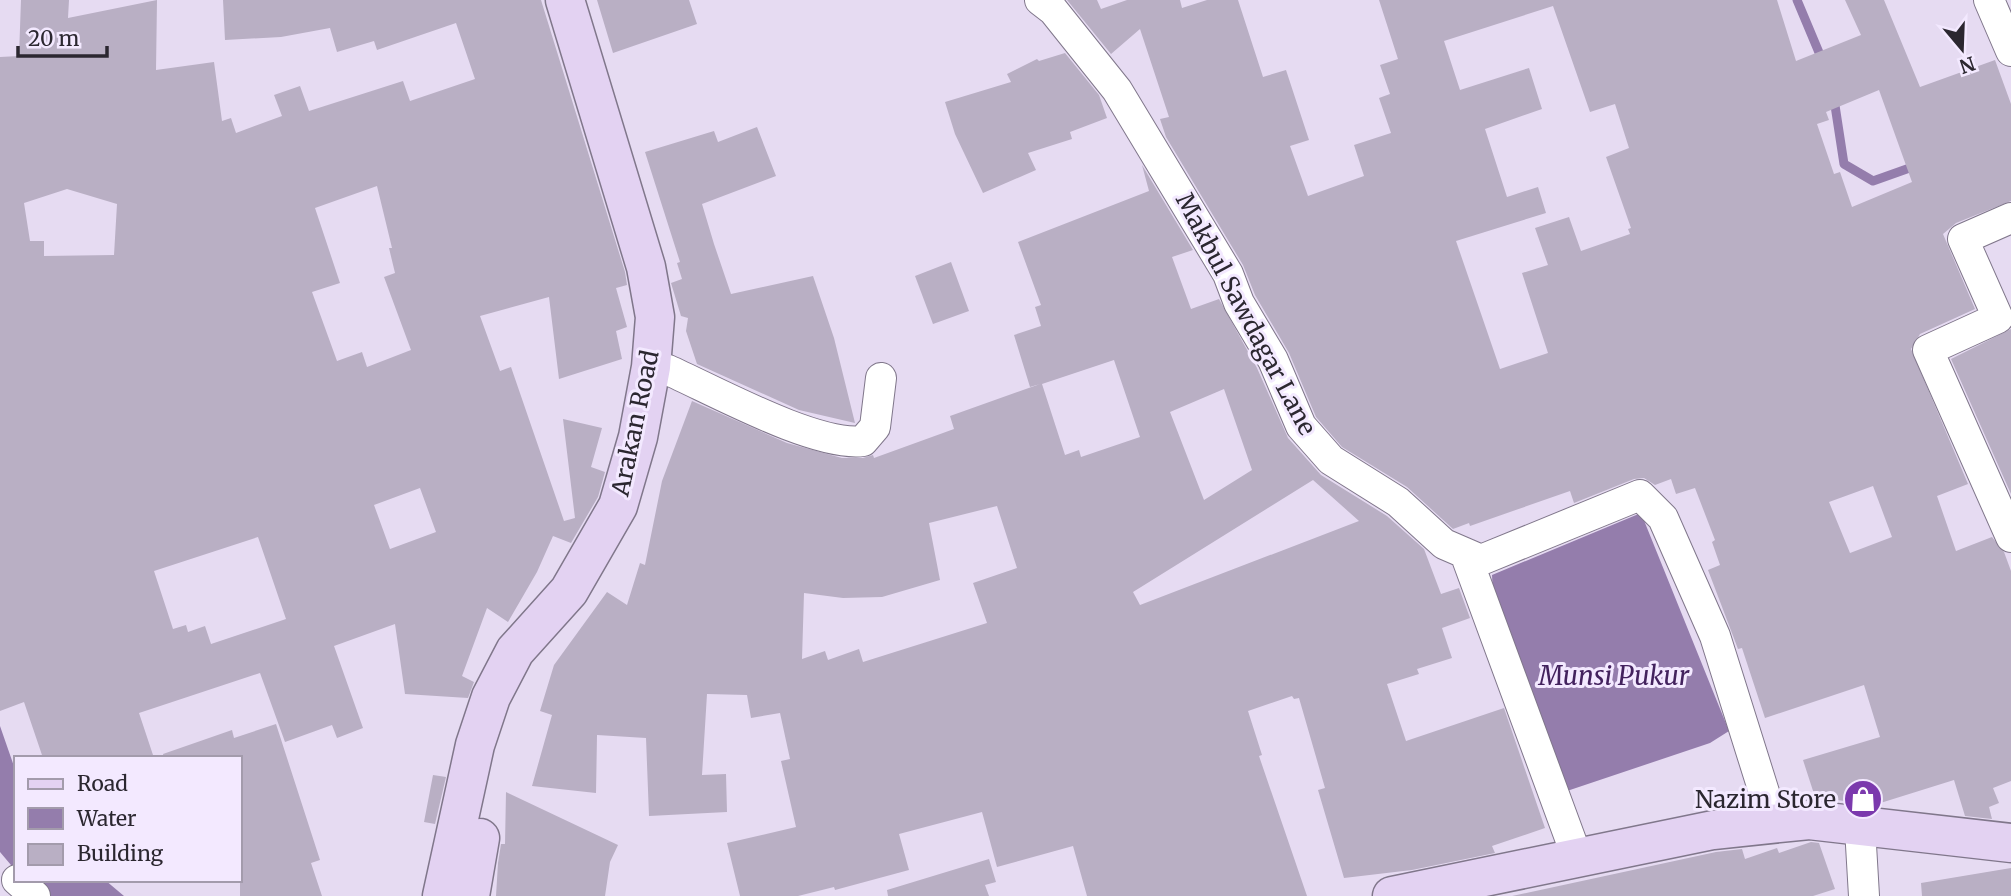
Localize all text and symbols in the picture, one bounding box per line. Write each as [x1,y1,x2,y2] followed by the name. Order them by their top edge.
[18,14,107,58] scale bar
[1927,14,1997,84] north arrow
[28,25,80,52] text: 20 m
[1957,51,1979,79] text: N
[1169,188,1323,440] street label: Makbul Sawdagar Lane
[604,347,666,500] street label: Arakan Road
[1538,659,1690,692] water label: Munsi Pukur
[14,756,242,882] legend
[77,770,128,797] text: Road
[1842,778,1884,820] shop icon: Nazim Store
[1695,784,1836,815] place label: Nazim Store
[76,805,136,832] text: Water
[77,840,164,867] text: Building

